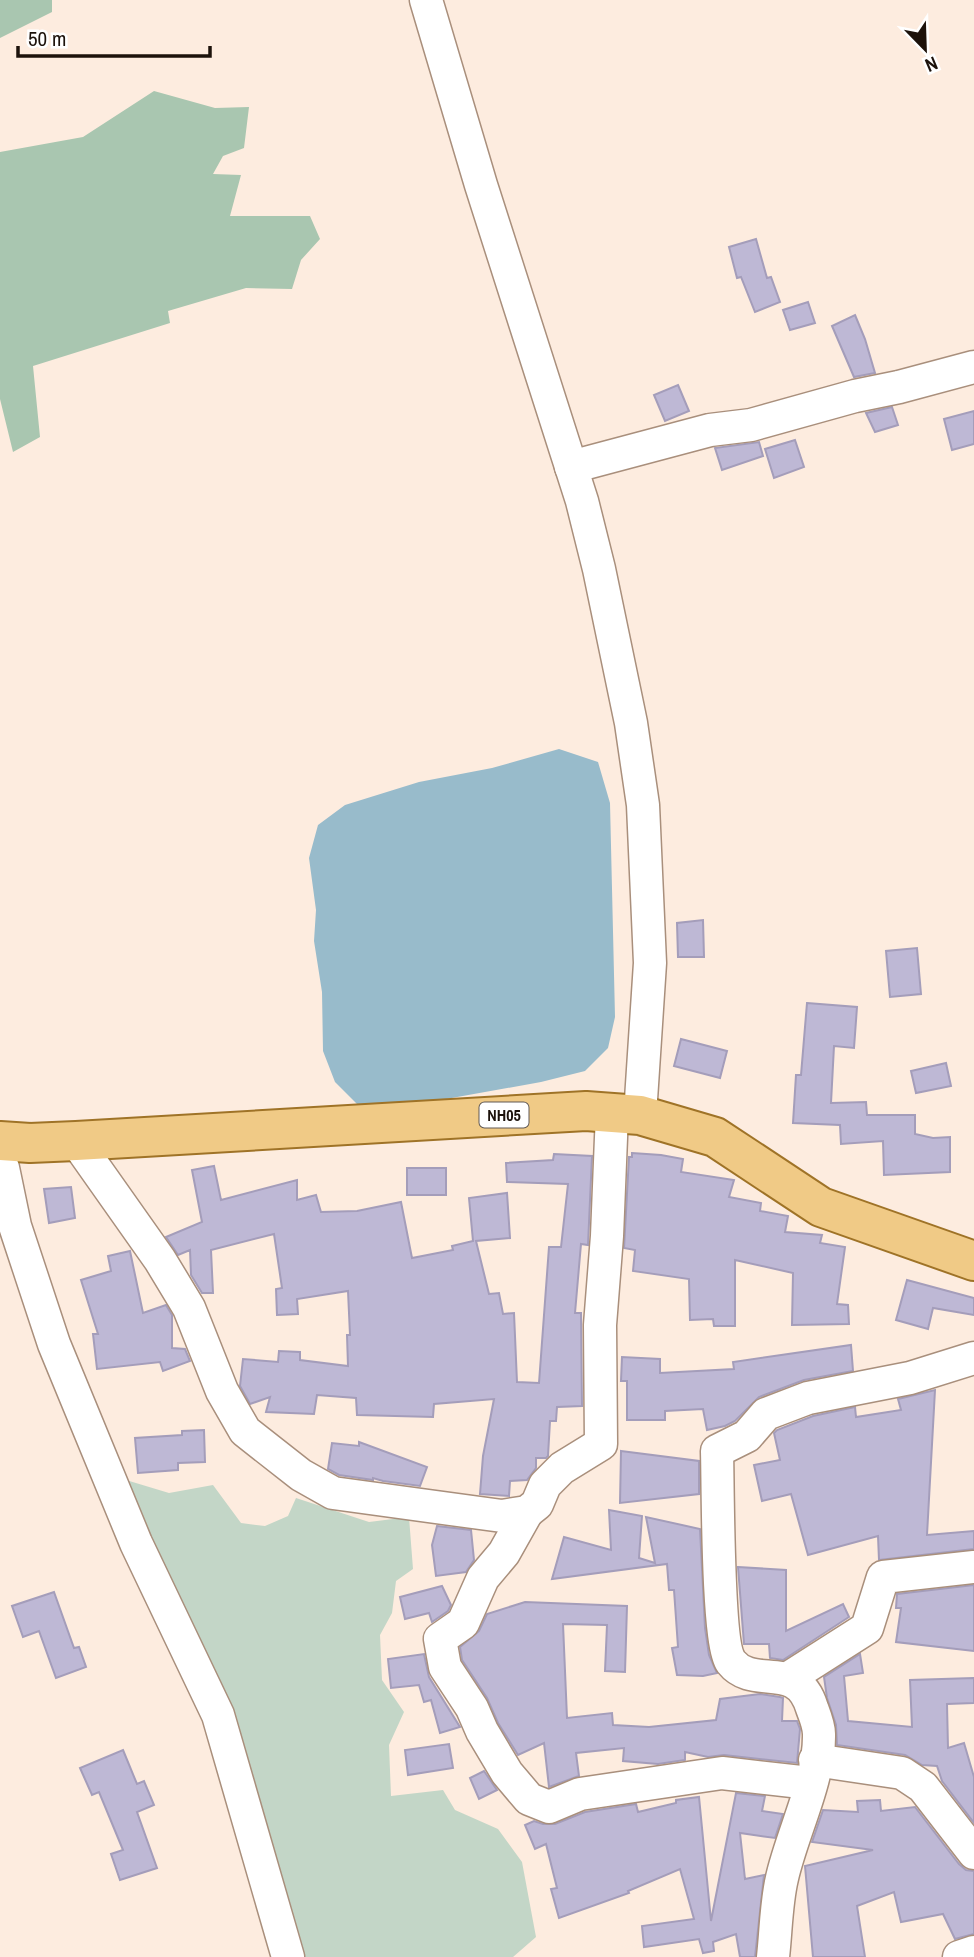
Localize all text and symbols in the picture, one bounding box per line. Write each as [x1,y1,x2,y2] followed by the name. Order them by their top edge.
[18,14,210,58] scale bar
[890,14,960,84] north arrow
[28,24,66,53] text: 50 m
[921,50,942,79] text: N
[480,1102,528,1128] road number: NH05

